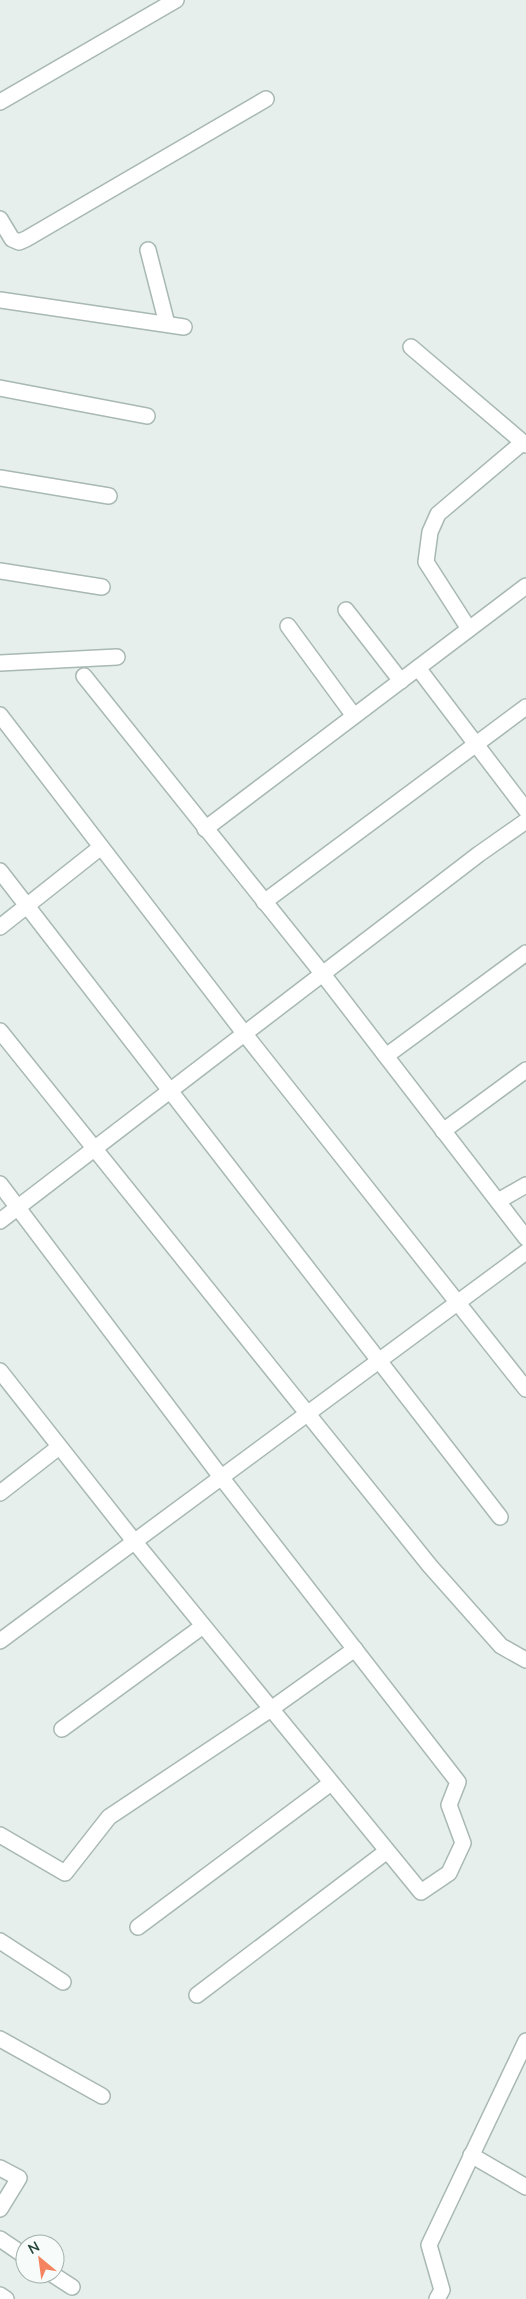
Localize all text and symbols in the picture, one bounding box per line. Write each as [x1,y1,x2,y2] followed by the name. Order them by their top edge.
[15,2234,65,2284] north arrow
[25,2237,43,2259] text: N

